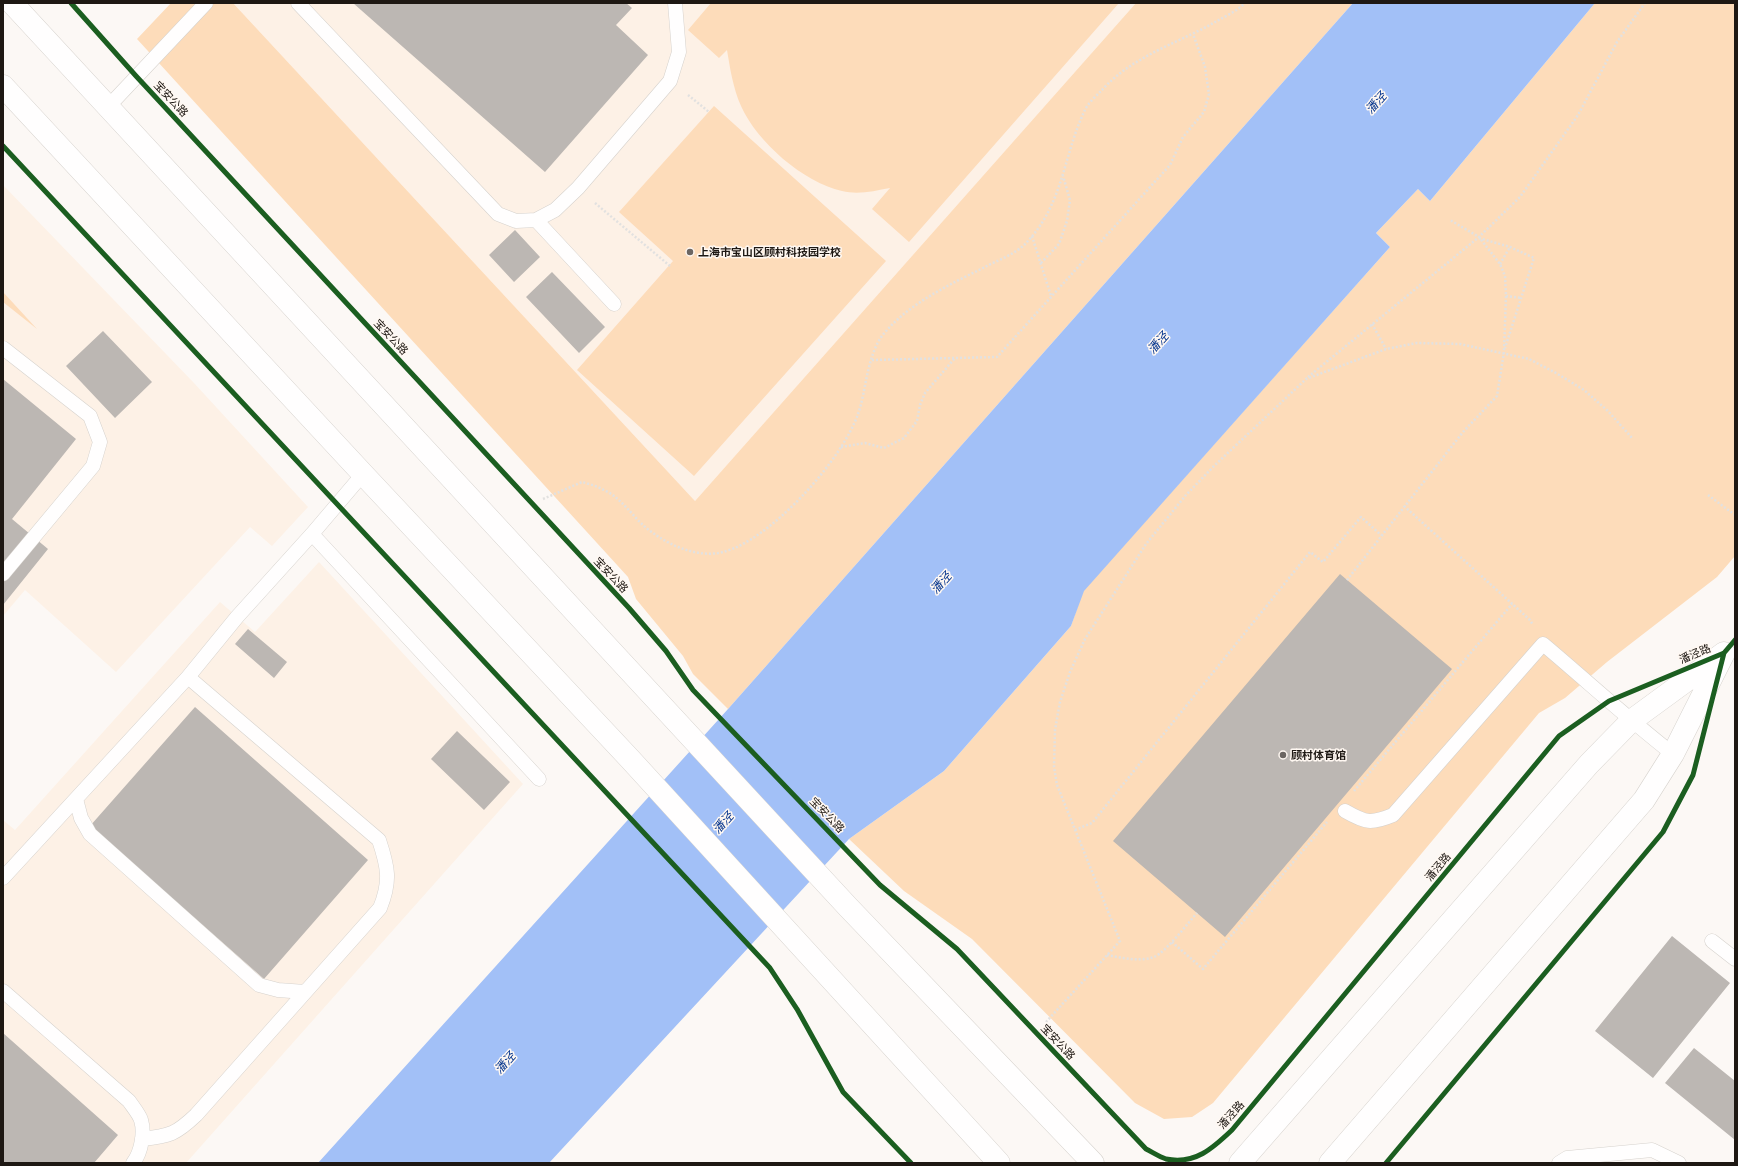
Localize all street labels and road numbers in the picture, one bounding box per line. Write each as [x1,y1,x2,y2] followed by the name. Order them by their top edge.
[151,78,191,120] street label: 宝安公路
[371,316,411,358] street label: 宝安公路
[591,554,631,596] street label: 宝安公路
[1677,641,1713,667] street label: 潘泾路
[807,795,847,835] street label: 宝安公路
[1422,850,1454,884] street label: 潘泾路
[1038,1021,1078,1063] street label: 宝安公路
[1215,1098,1247,1132] street label: 潘泾路

